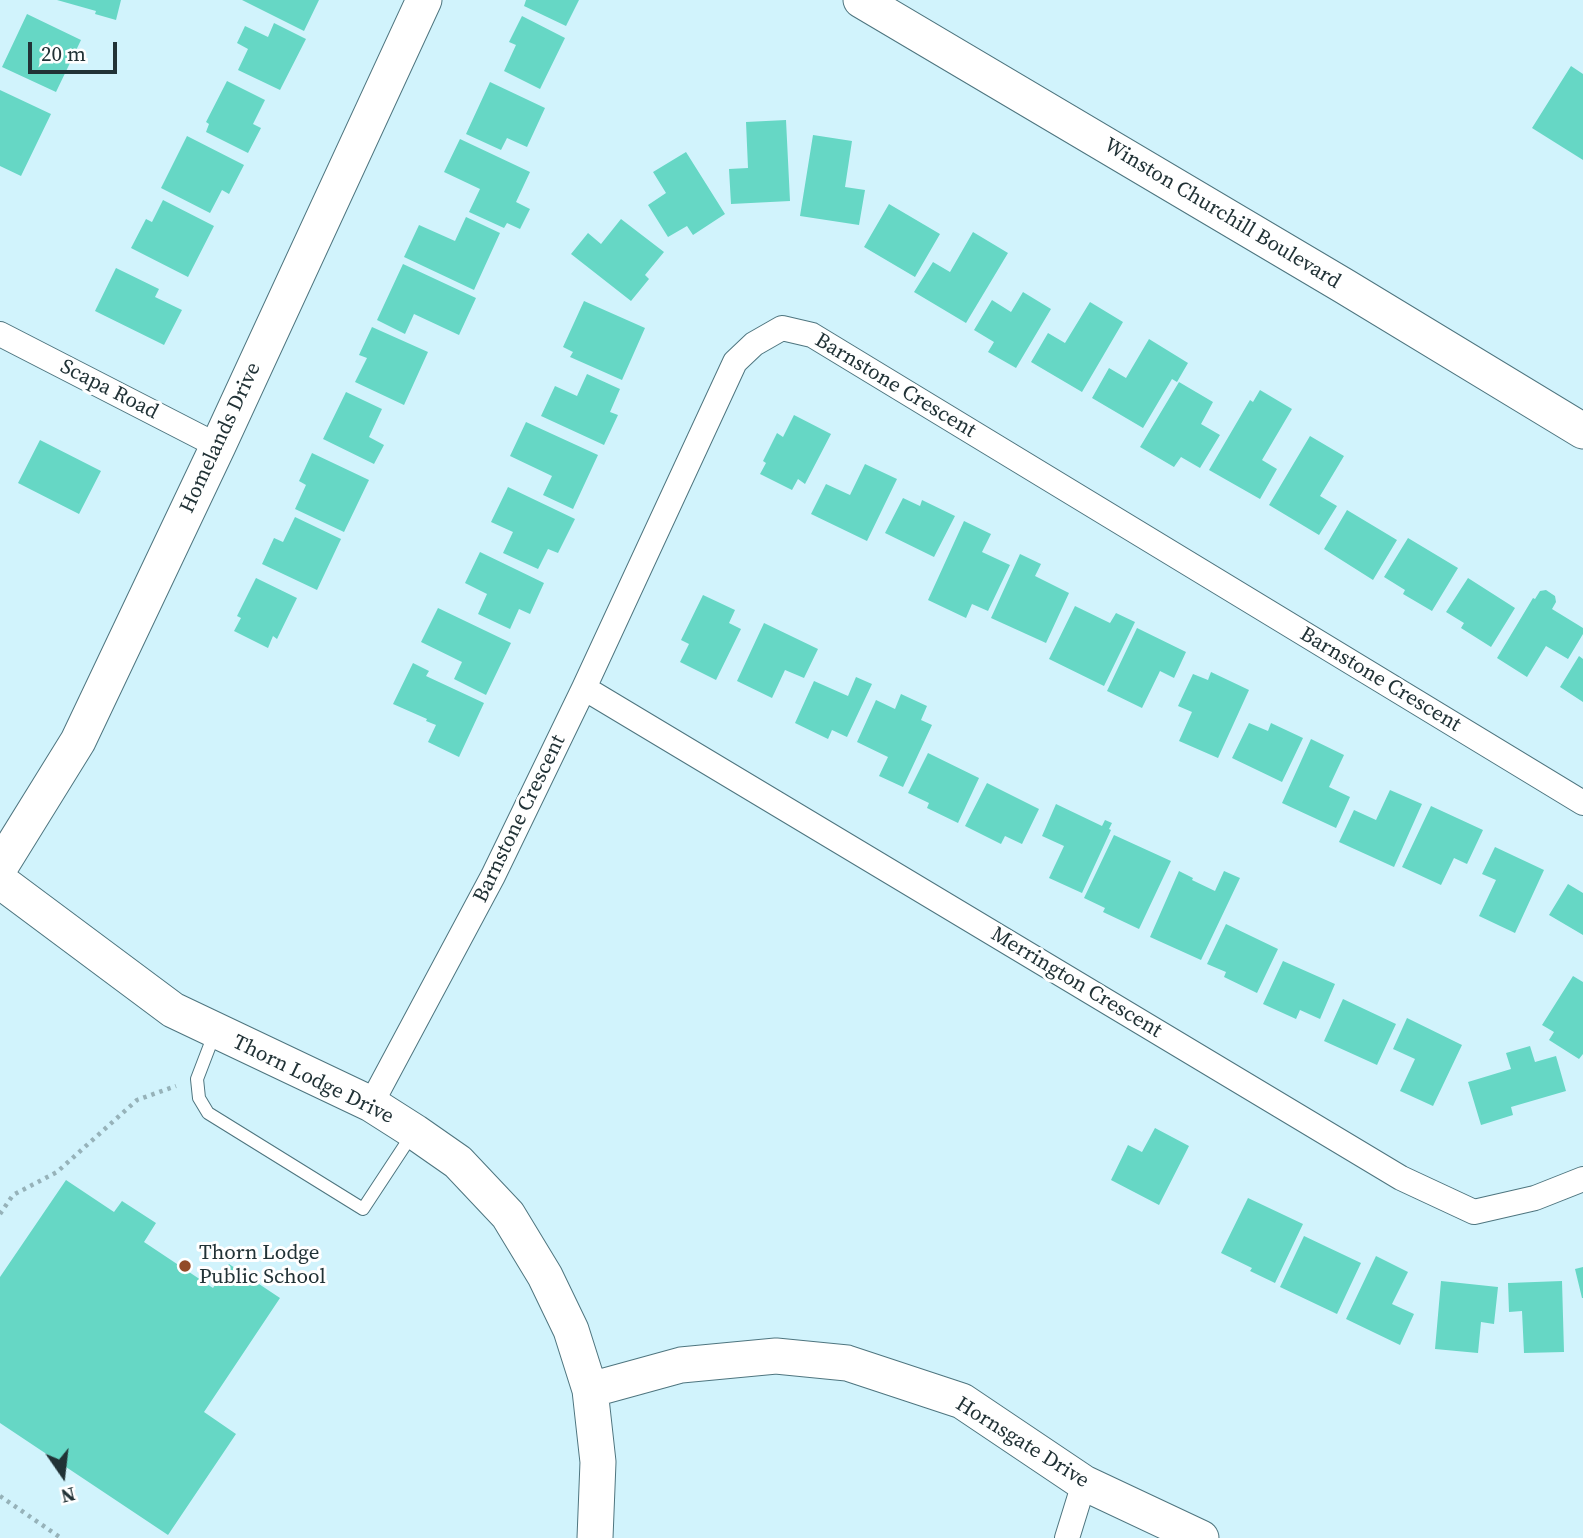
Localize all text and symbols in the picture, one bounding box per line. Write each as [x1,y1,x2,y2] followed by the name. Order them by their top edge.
[32,28,121,72] scale bar
[41,39,86,68] text: 20 m
[1099,133,1345,295] street label: Winston Churchill Boulevard
[810,328,980,444] street label: Barnstone Crescent
[56,355,162,425] street label: Scapa Road
[175,359,267,517] street label: Homelands Drive
[1295,622,1465,738] street label: Barnstone Crescent
[468,731,572,907] street label: Barnstone Crescent
[986,922,1166,1044] street label: Merrington Crescent
[228,1030,398,1130] street label: Thorn Lodge Drive
[199,1241,326,1291] place label: Thorn Lodge Public School
[177,1258,193,1274] marker: Thorn Lodge Public School
[951,1392,1093,1494] street label: Hornsgate Drive
[28,1440,98,1510] north arrow
[58,1481,78,1510] text: N

